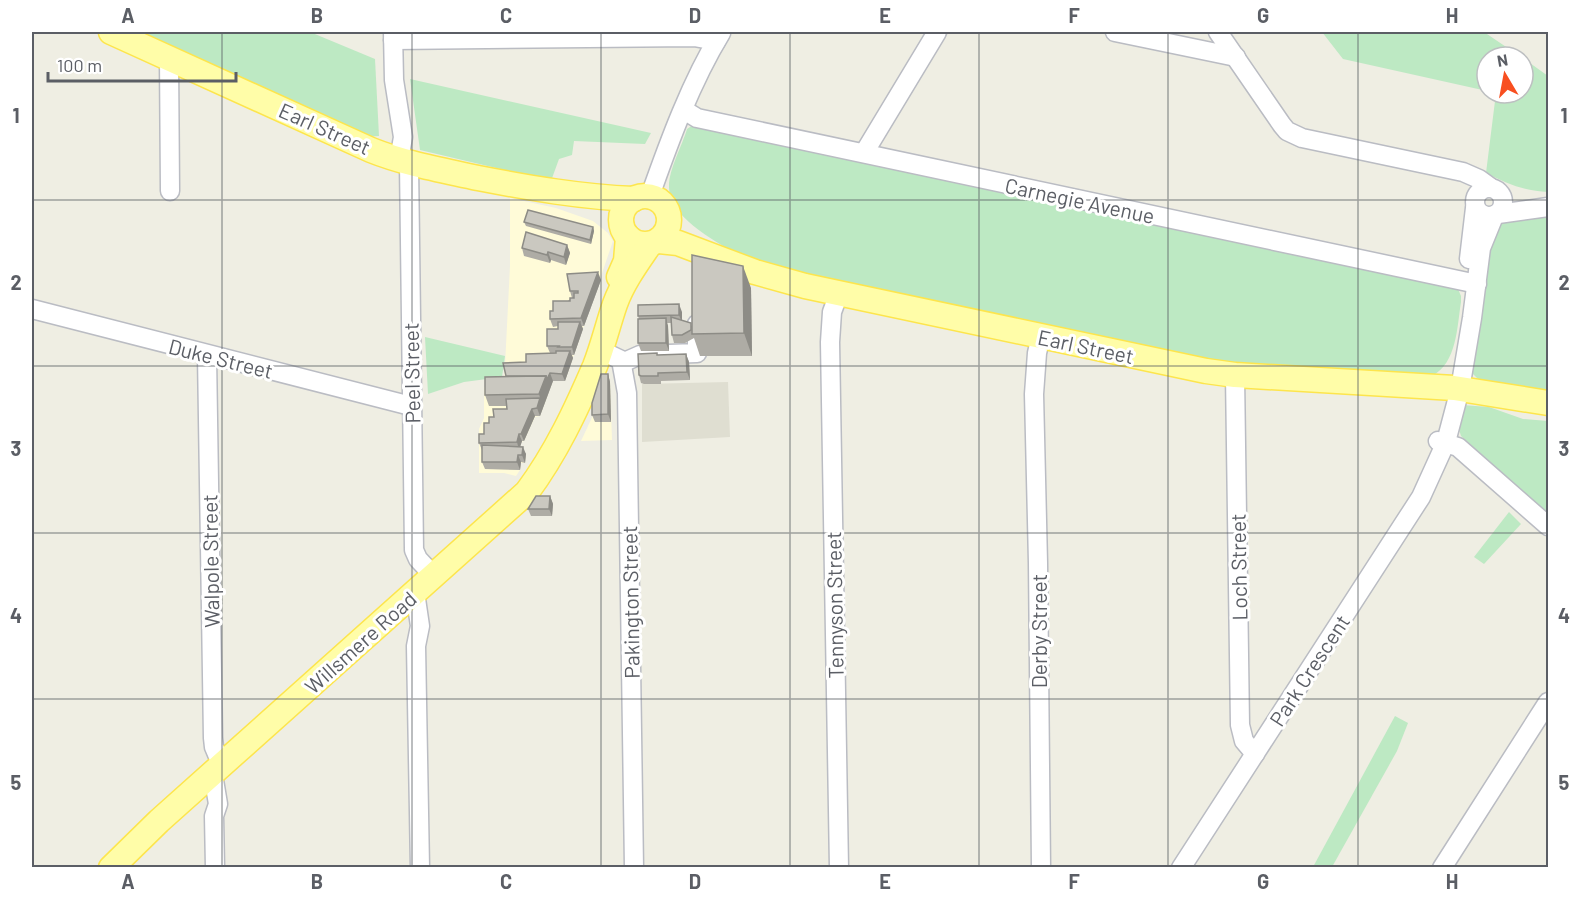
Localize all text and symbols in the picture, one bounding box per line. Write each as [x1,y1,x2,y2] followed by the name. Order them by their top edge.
[121,3,135,27] text: A
[311,3,323,27] text: B
[500,3,512,27] text: C
[689,3,701,27] text: D
[879,3,891,27] text: E
[1068,3,1080,27] text: F
[1257,3,1269,27] text: G
[1446,3,1458,27] text: H
[48,45,236,83] scale bar
[1475,45,1535,105] north arrow
[1495,49,1509,70] text: N
[57,54,102,76] text: 100 m
[275,97,375,159] street label: Earl Street
[12,103,20,127] text: 1
[1560,103,1568,127] text: 1
[1003,172,1157,228] street label: Carnegie Avenue
[10,270,22,294] text: 2
[1558,270,1570,294] text: 2
[398,322,424,424] street label: Peel Street
[1036,324,1136,368] street label: Earl Street
[166,333,276,383] street label: Duke Street
[11,436,21,460] text: 3
[1559,436,1569,460] text: 3
[196,494,224,628] street label: Walpole Street
[1225,513,1251,621] street label: Loch Street
[616,525,644,679] street label: Pakington Street
[820,531,848,679] street label: Tennyson Street
[1026,574,1051,688] street label: Derby Street
[299,585,421,699] street label: Willsmere Road
[10,603,22,627] text: 4
[1558,603,1570,627] text: 4
[1264,610,1354,730] street label: Park Crescent
[11,770,22,794] text: 5
[1559,770,1570,794] text: 5
[121,869,135,893] text: A
[311,869,323,893] text: B
[500,869,512,893] text: C
[689,869,701,893] text: D
[879,869,891,893] text: E
[1068,869,1080,893] text: F
[1257,869,1269,893] text: G
[1446,869,1458,893] text: H

